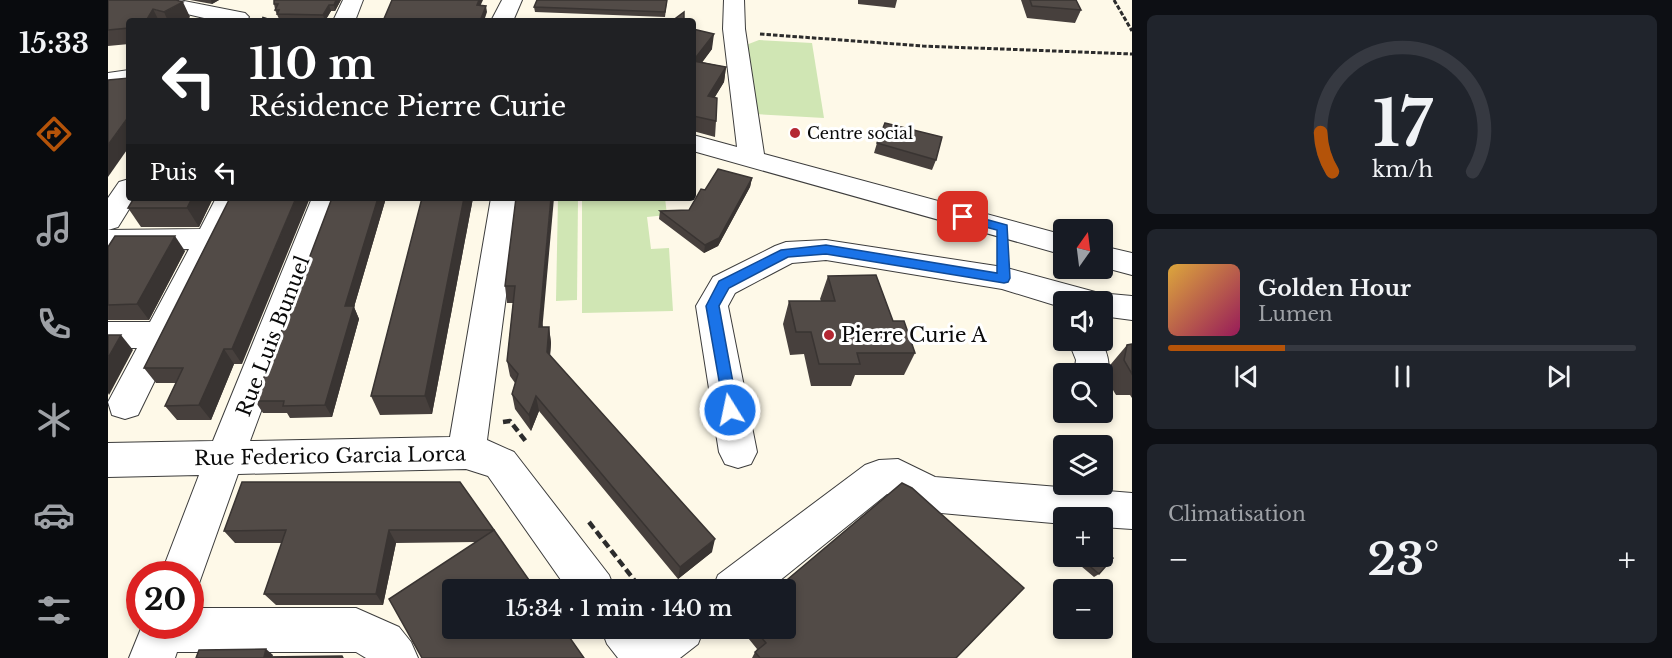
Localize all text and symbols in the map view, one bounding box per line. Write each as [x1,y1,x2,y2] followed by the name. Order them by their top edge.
[19,27,89,60] text: 15:33
[249,38,375,90] text: 110 m
[150,42,228,120] icon: left
[1372,85,1432,163] text: 17
[249,90,566,123] text: Résidence Pierre Curie
[33,113,75,155] icon: directions
[807,123,913,143] place label: Centre social
[788,126,802,140] marker: Centre social
[209,156,242,189] icon: left
[1372,156,1433,183] text: km/h
[150,159,197,186] text: Puis
[937,191,988,242] pin
[946,200,979,233] icon: arrive
[33,208,75,250] icon: music
[1053,219,1113,279] north arrow
[1053,219,1113,639] map controls
[231,252,315,420] street label: Rue Luis Bunuel
[1258,275,1411,302] text: Golden Hour
[1053,291,1113,351] button: sound
[1258,302,1333,326] text: Lumen
[33,303,75,345] icon: phone
[841,323,987,347] place label: Pierre Curie A
[822,328,836,342] marker: Pierre Curie A
[1230,360,1263,393] icon: previous
[1386,360,1419,393] icon: pause
[1542,360,1575,393] icon: next
[1053,363,1113,423] button: search
[698,378,762,442] position arrow
[33,399,75,441] icon: climate
[1053,435,1113,495] button: layers
[194,442,467,470] street label: Rue Federico Garcia Lorca
[33,494,75,536] icon: car
[1168,502,1306,526] text: Climatisation
[1053,507,1113,567] button: +
[1367,531,1440,587] text: 23°
[1168,539,1189,580] text: −
[1618,539,1636,580] text: +
[126,561,204,639] speed limit sign: 20
[1053,579,1113,639] button: −
[33,589,75,631] icon: filters
[506,595,732,622] text: 15:34 · 1 min · 140 m

